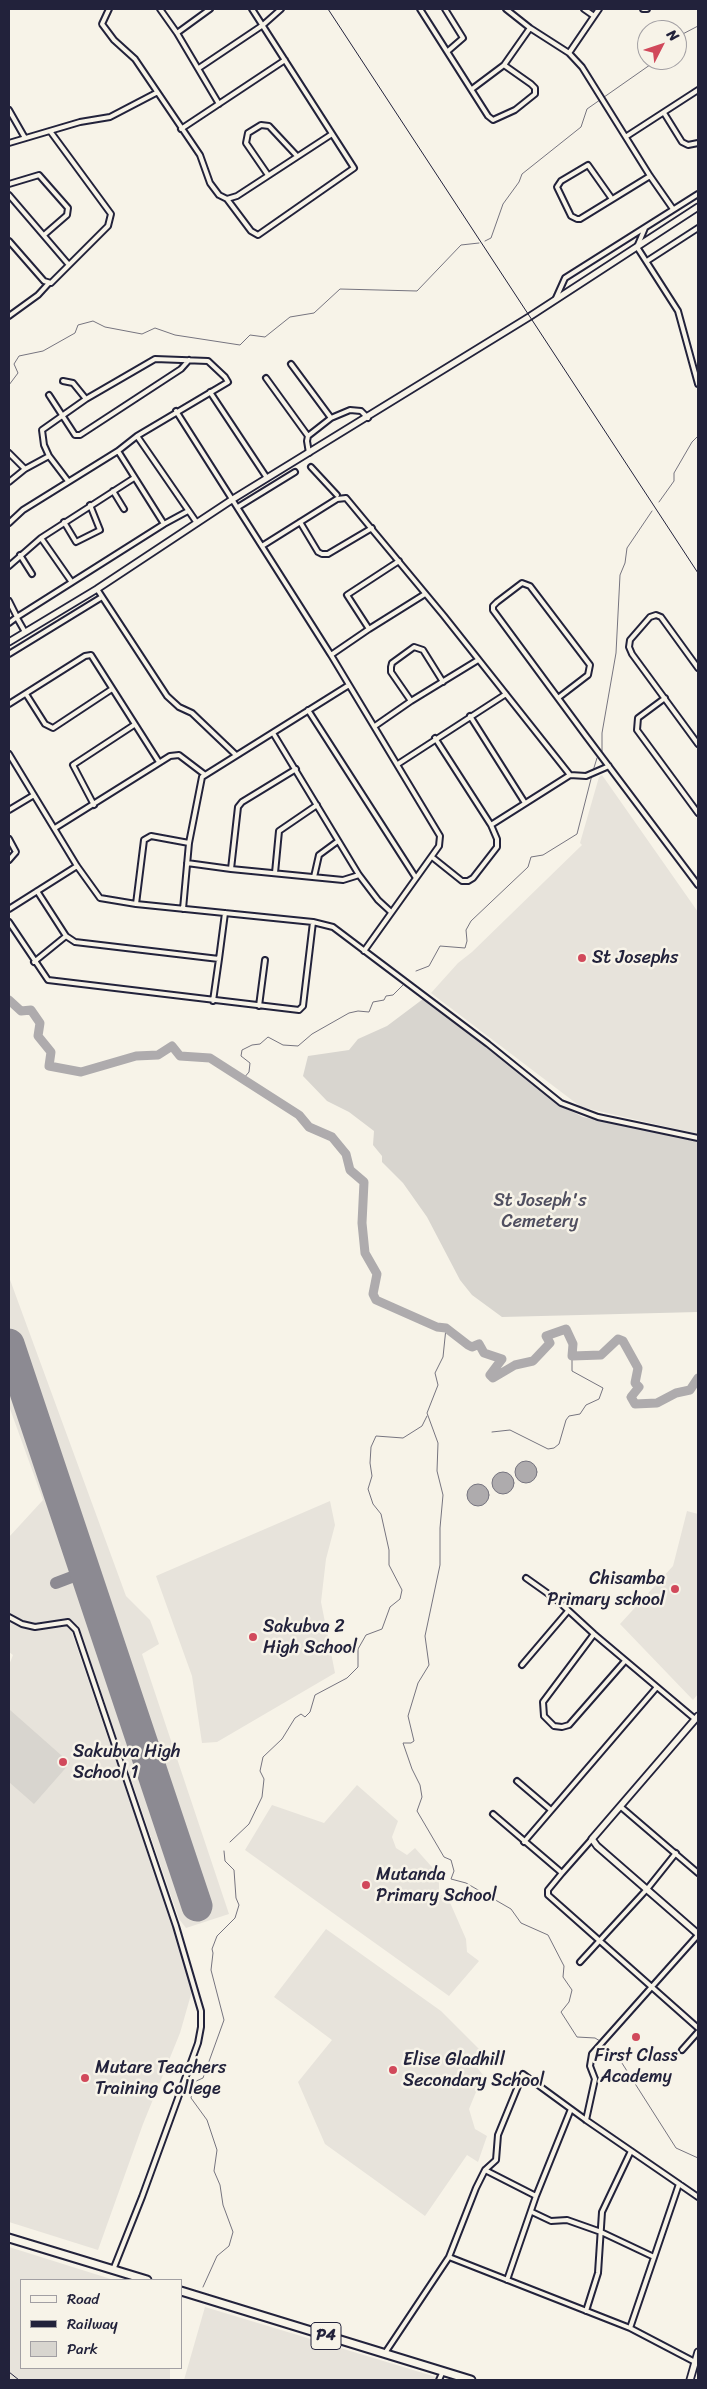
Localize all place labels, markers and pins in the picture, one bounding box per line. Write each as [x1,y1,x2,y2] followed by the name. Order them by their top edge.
[592,947,678,969] place label: St Josephs
[576,952,588,964] marker: St Josephs
[547,1568,665,1610] place label: Chisamba Primary school
[669,1583,681,1595] marker: Chisamba Primary school
[263,1616,357,1658] place label: Sakubva 2 High School
[247,1631,259,1643] marker: Sakubva 2 High School
[73,1741,180,1784] place label: Sakubva High School 1
[57,1756,69,1768] marker: Sakubva High School 1
[376,1864,497,1906] place label: Mutanda Primary School
[360,1879,372,1891] marker: Mutanda Primary School
[630,2031,642,2043] marker: First Class Academy
[594,2045,678,2088] place label: First Class Academy
[403,2049,544,2092] place label: Elise Gladhill Secondary School
[95,2057,226,2100] place label: Mutare Teachers Training College
[387,2064,399,2076] marker: Elise Gladhill Secondary School
[79,2072,91,2084] marker: Mutare Teachers Training College

